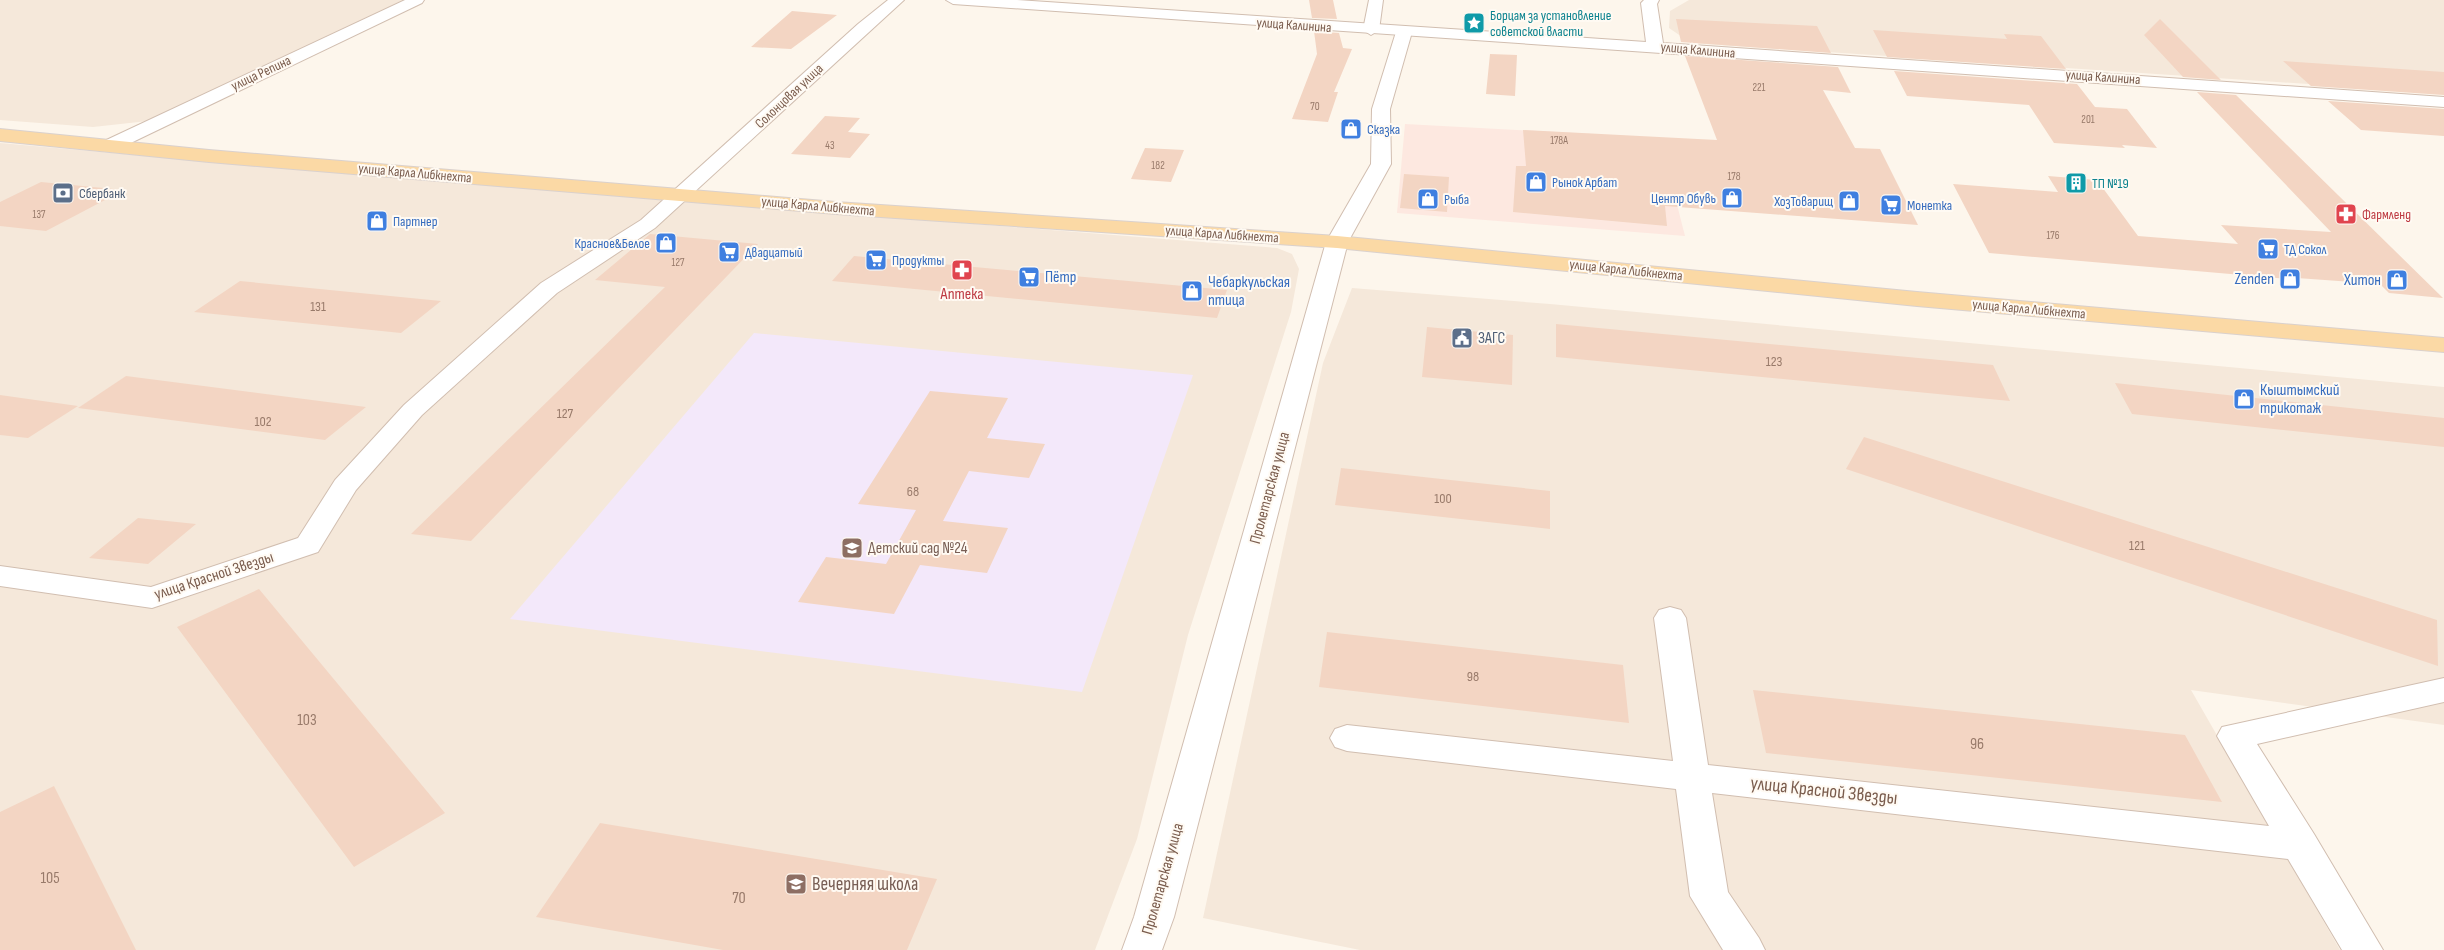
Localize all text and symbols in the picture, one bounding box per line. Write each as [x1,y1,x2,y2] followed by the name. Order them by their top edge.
[1490,7,1611,40] place label: Борцам за установление советской власти
[1462,11,1486,35] place icon: Борцам за установление советской власти
[1256,14,1332,36] street label: улица Калинина
[1660,38,1736,62] street label: улица Калинина
[228,52,294,94] street label: улица Репина
[751,60,827,132] street label: Солонцовая улица
[2065,66,2141,88] street label: улица Калинина
[1753,81,1766,94] house number: 221
[1310,100,1320,113] house number: 70
[2081,113,2095,126] house number: 201
[1339,117,1363,141] shop icon: Сказка
[1367,121,1400,138] place label: Сказка
[1550,134,1568,147] house number: 178А
[825,139,835,152] house number: 43
[1151,159,1165,172] house number: 182
[358,160,472,186] street label: улица Карла Либкнехта
[1524,170,1548,194] shop icon: Рынок Арбат
[1727,170,1741,183] house number: 178
[2064,171,2088,195] building icon: ТП №19
[1552,174,1617,191] place label: Рынок Арбат
[2092,175,2129,192] place label: ТП №19
[51,181,75,205] bank icon: Сбербанк
[79,185,126,202] place label: Сбербанк
[1720,186,1744,210] shop icon: Центр Обувь
[1416,187,1440,211] shop icon: Рыба
[1837,189,1861,213] shop icon: ХозТоварищ
[1651,190,1716,207] place label: Центр Обувь
[1444,191,1469,208] place label: Рыба
[761,193,875,219] street label: улица Карла Либкнехта
[1773,193,1833,210] place label: ХозТоварищ
[1879,193,1903,217] supermarket icon: Монетка
[1907,197,1952,214] place label: Монетка
[2334,202,2358,226] pharmacy icon: Фармленд
[2362,206,2411,223] place label: Фармленд
[33,208,46,221] house number: 137
[365,209,389,233] shop icon: Партнер
[393,213,438,230] place label: Партнер
[1165,222,1279,246] street label: улица Карла Либкнехта
[2046,229,2060,242] house number: 176
[654,231,678,255] shop icon: Красное&Белое
[575,235,650,252] place label: Красное&Белое
[2256,237,2280,261] supermarket icon: ТД Сокол
[717,240,741,264] supermarket icon: Двадцатый
[2284,241,2327,258] place label: ТД Сокол
[745,244,803,261] place label: Двадцатый
[864,248,888,272] supermarket icon: Продукты
[892,252,944,269] place label: Продукты
[672,256,685,269] house number: 127
[1569,256,1683,284] street label: улица Карла Либкнехта
[950,258,974,282] pharmacy icon: Аптека
[1017,265,1041,289] supermarket icon: Пётр
[2278,267,2302,291] shop icon: Zenden
[1045,268,1076,287] place label: Пётр
[2385,268,2409,292] shop icon: Хитон
[2234,270,2274,289] place label: Zenden
[2343,271,2381,290] place label: Хитон
[1208,273,1290,310] place label: Чебаркульская птица
[1180,279,1204,303] shop icon: Чебаркульская птица
[940,285,983,304] place label: Аптека
[1972,296,2086,322] street label: улица Карла Либкнехта
[310,298,326,315] house number: 131
[1450,326,1474,350] public building icon: ЗАГС
[1478,329,1505,348] place label: ЗАГС
[1766,353,1782,370] house number: 123
[2260,381,2339,418] place label: Кыштымский трикотаж
[2232,387,2256,411] shop icon: Кыштымский трикотаж
[557,405,574,422] house number: 127
[255,413,272,430] house number: 102
[1246,430,1294,546] street label: Пролетарская улица
[907,483,919,500] house number: 68
[1434,490,1452,507] house number: 100
[840,536,864,560] school or university icon: Детский сад №24
[2129,537,2145,554] house number: 121
[868,539,968,558] place label: Детский сад №24
[152,548,276,604] street label: улица Красной Звезды
[1467,668,1479,685] house number: 98
[297,711,317,730] house number: 103
[1970,735,1984,754] house number: 96
[1749,772,1899,810] street label: улица Красной Звезды
[1138,821,1188,937] street label: Пролетарская улица
[40,869,60,888] house number: 105
[784,872,808,896] school or university icon: Вечерняя школа
[812,873,918,896] place label: Вечерняя школа
[732,889,746,908] house number: 70

